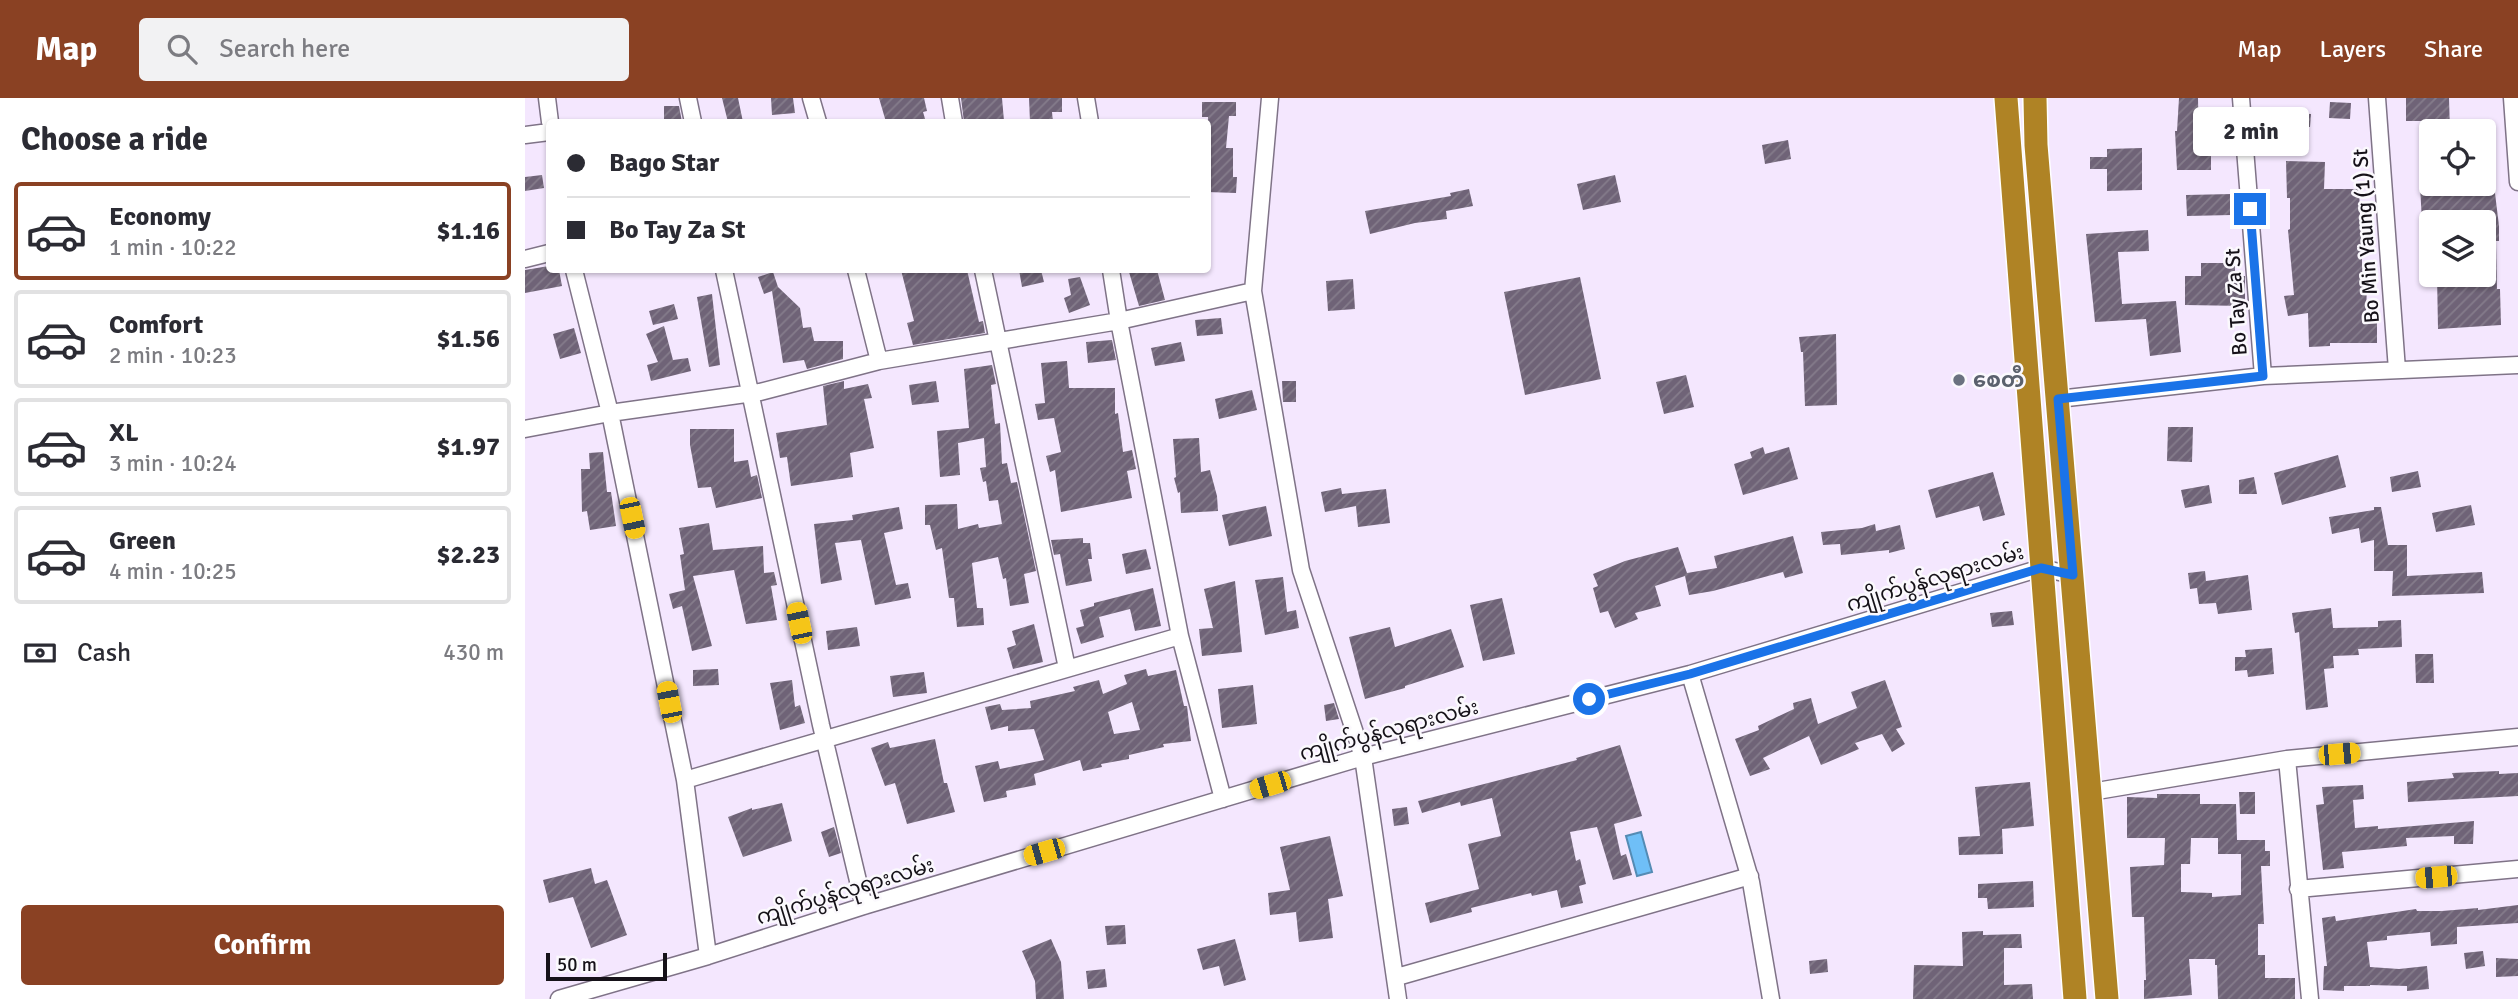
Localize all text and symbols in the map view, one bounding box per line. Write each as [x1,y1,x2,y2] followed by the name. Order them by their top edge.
[139,18,629,81] search box
[35,29,97,70] text: Map
[163,30,201,68] icon: search
[219,33,350,65] text: Search here
[2237,34,2282,64] text: Map
[2320,34,2386,64] text: Layers
[2424,34,2483,64] text: Share
[2192,108,2308,156] callout: 2 min
[2223,117,2279,146] text: 2 min
[2419,119,2496,287] map controls
[2419,119,2496,196] button: locate
[21,120,208,159] text: Choose a ride
[609,147,719,179] text: Bago Star
[2347,148,2385,324] street label: Bo Min Yaung (1) St
[2234,193,2266,225] route end
[25,200,88,263] icon: car
[109,201,211,233] text: Economy
[2419,210,2496,287] button: layers
[609,214,745,246] text: Bo Tay Za St
[436,215,500,247] text: $1.16
[109,233,237,262] text: 1 min · 10:22
[2219,247,2253,357] street label: Bo Tay Za St
[25,308,88,371] icon: car
[109,309,203,341] text: Comfort
[436,323,500,355] text: $1.56
[109,341,237,370] text: 2 min · 10:23
[1973,365,2024,393] place label: စေတီ
[1951,372,1967,388] marker: စေတီ
[25,416,88,479] icon: car
[109,417,139,449] text: XL
[436,431,500,463] text: $1.97
[109,449,237,478] text: 3 min · 10:24
[618,495,647,541] car
[25,524,88,587] icon: car
[109,525,176,557] text: Green
[1842,536,2028,622] street label: ကျိုက်ပွန်လုရားလမ်း
[436,539,500,571] text: $2.23
[109,557,237,586] text: 4 min · 10:25
[785,600,814,646] car
[21,634,59,672] icon: cash
[77,637,131,669] text: Cash
[443,638,504,667] text: 430 m
[655,679,684,725] car
[1573,683,1605,715] route start
[1296,691,1483,771] street label: ကျိုက်ပွန်လုရားလမ်း
[2318,742,2361,766] car
[1247,769,1294,801] car
[1021,836,1068,868] car
[752,849,938,935] street label: ကျိုက်ပွန်လုရားလမ်း
[2415,865,2458,889] car
[21,905,504,985] button: Confirm
[546,950,667,982] scale bar
[557,953,597,977] text: 50 m

